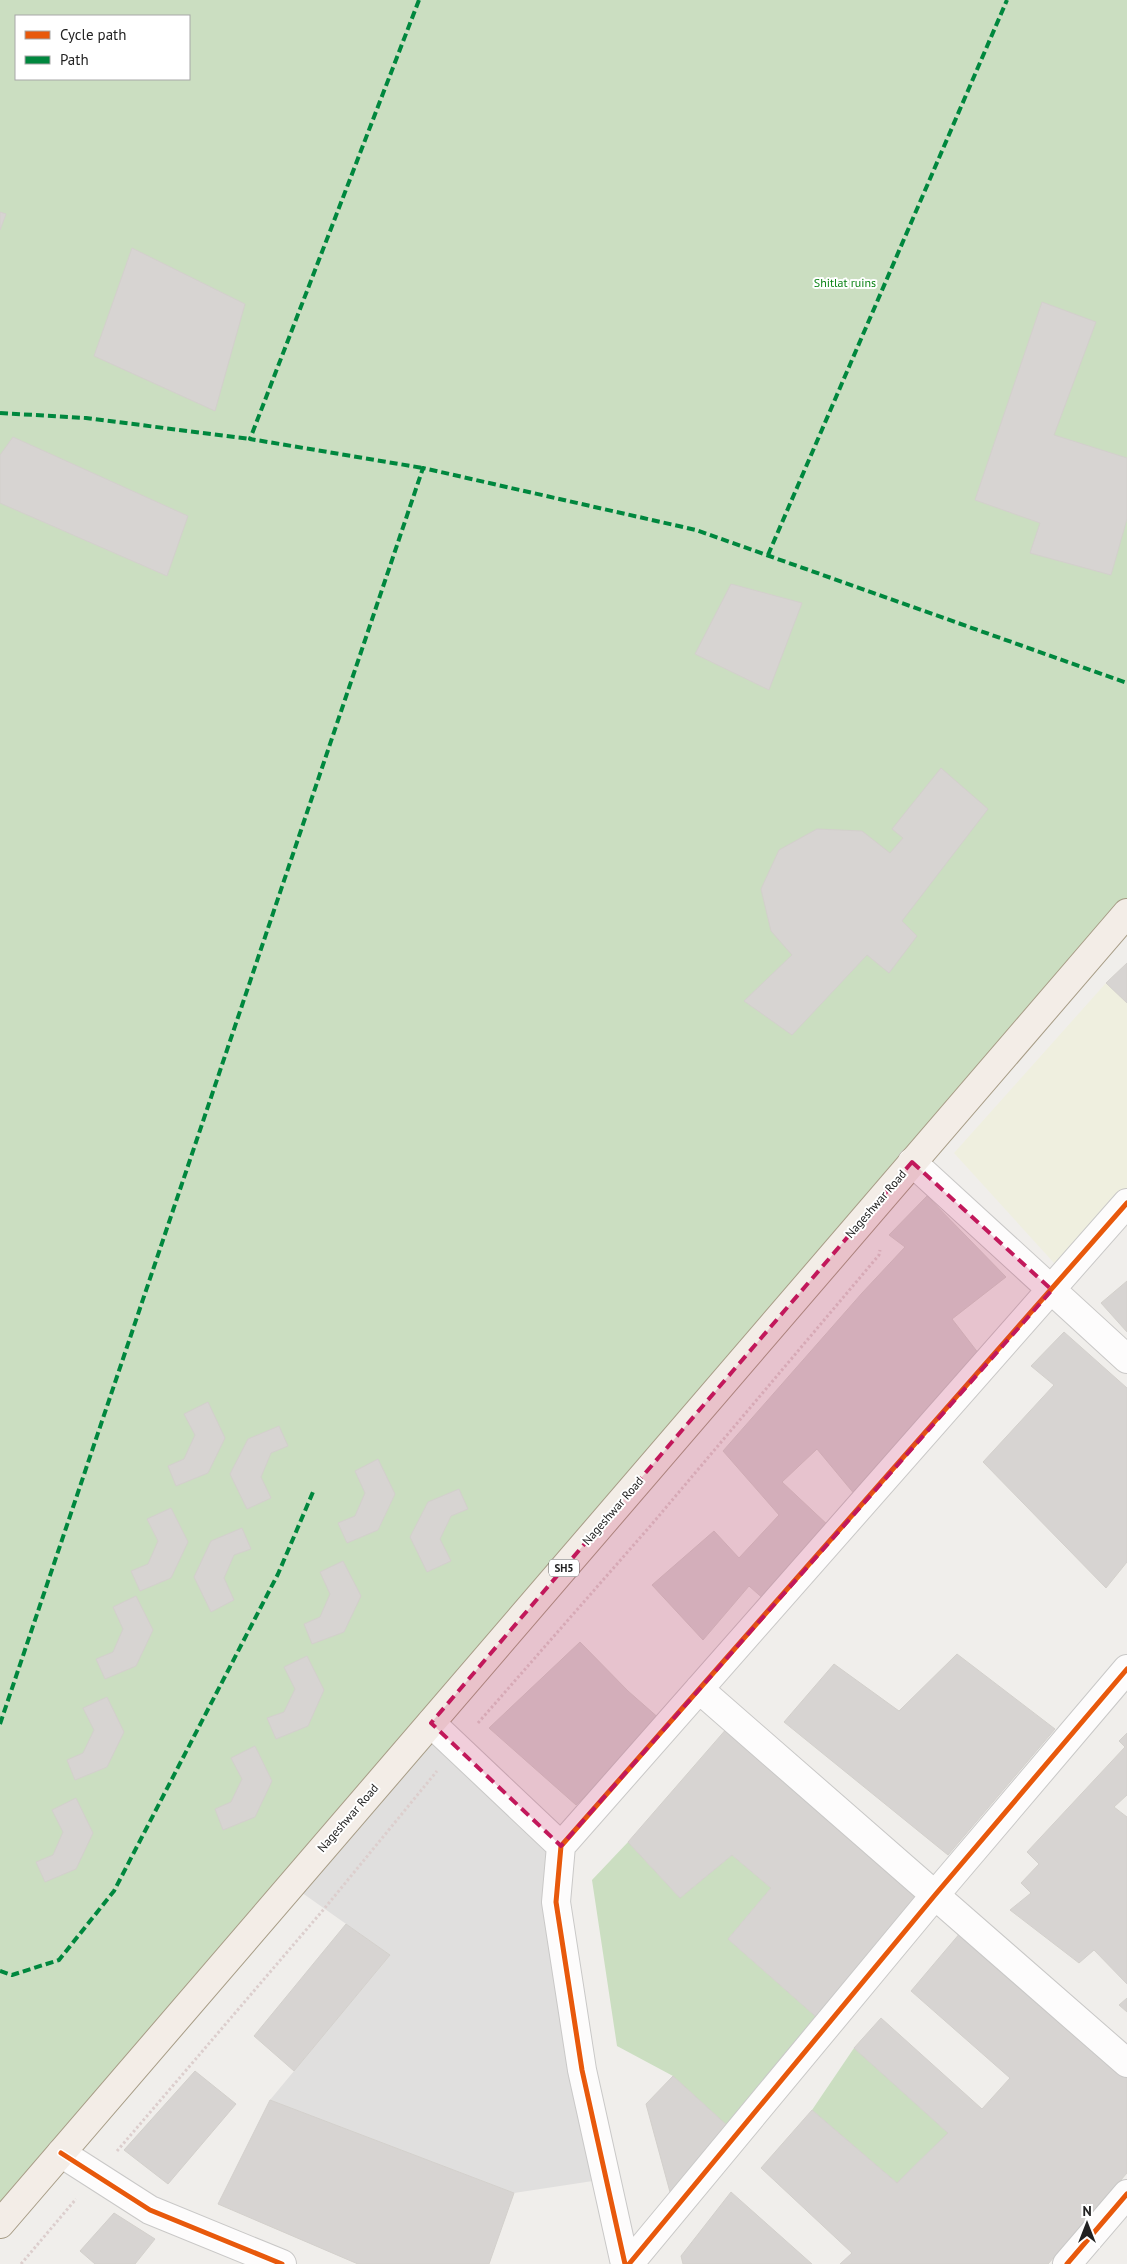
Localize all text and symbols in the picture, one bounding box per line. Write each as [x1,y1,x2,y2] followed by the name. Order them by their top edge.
[15,15,190,80] legend
[60,25,126,44] text: Cycle path
[60,50,89,69] text: Path
[814,275,876,290] park label: Shitlat ruins
[842,1166,909,1241] street label: Nageshwar Road
[579,1473,646,1548] street label: Nageshwar Road
[549,1560,579,1576] road number: SH5
[314,1780,381,1855] street label: Nageshwar Road
[1062,2199,1112,2249] north arrow
[1082,2202,1092,2220] text: N

